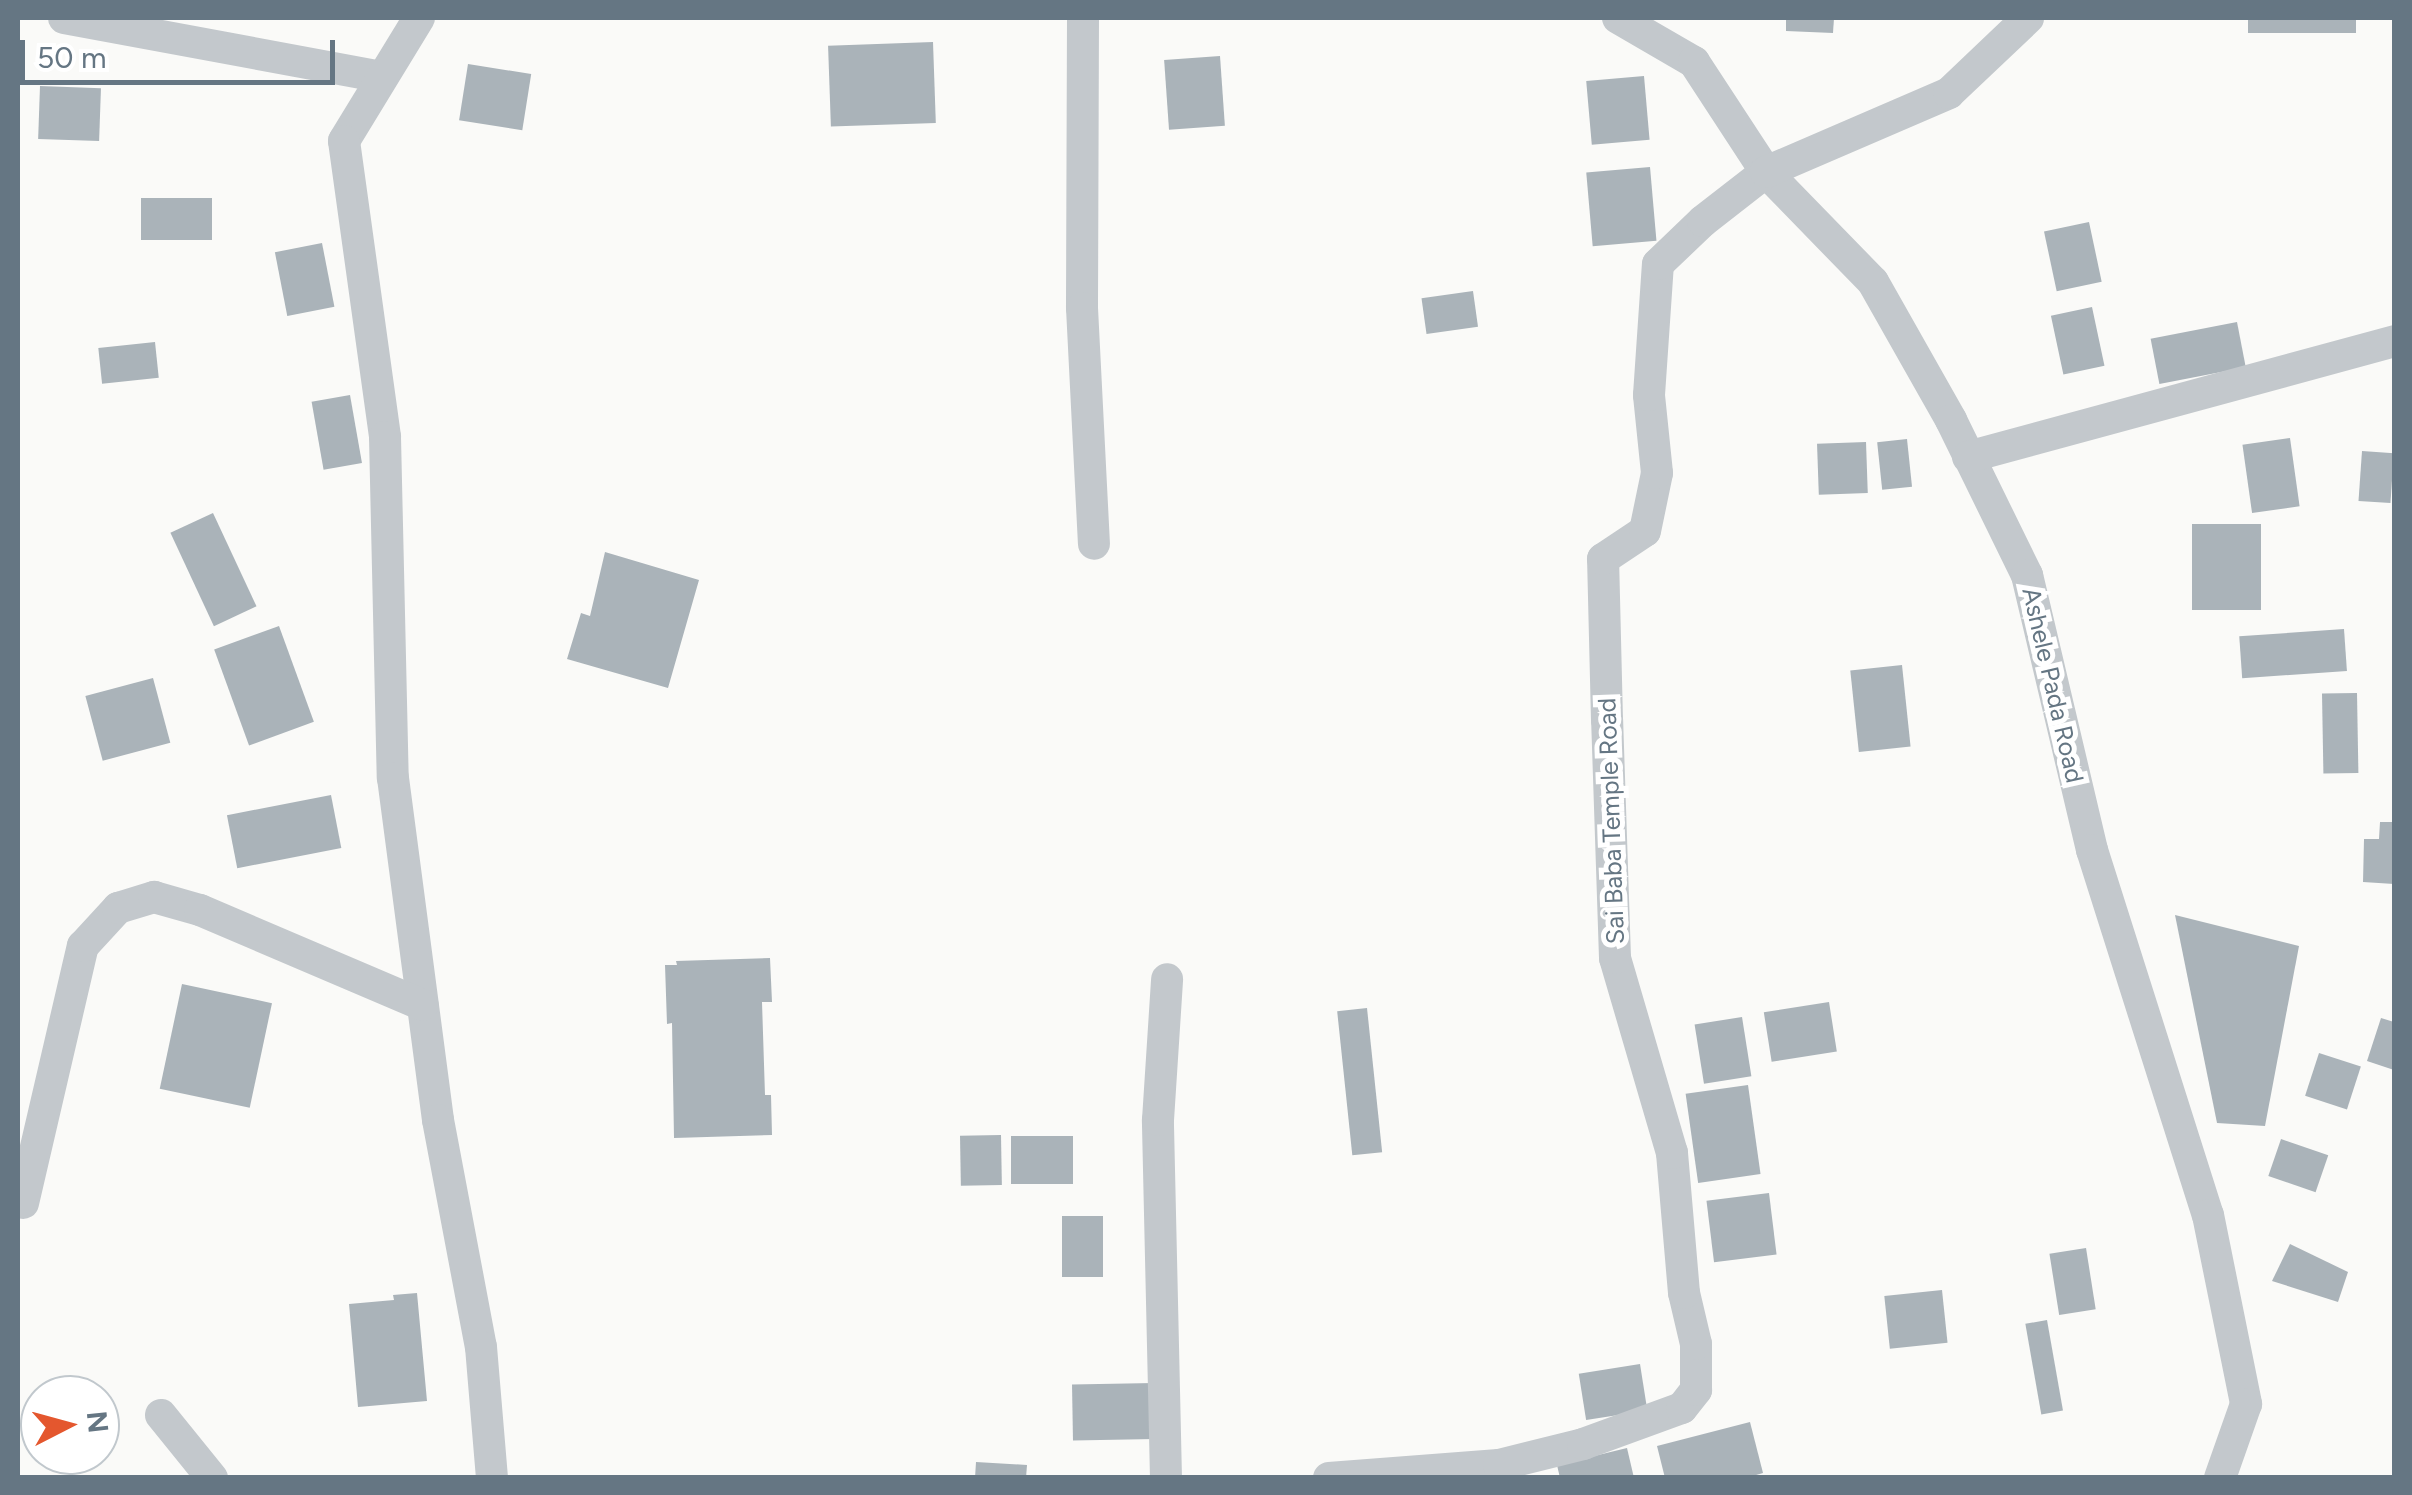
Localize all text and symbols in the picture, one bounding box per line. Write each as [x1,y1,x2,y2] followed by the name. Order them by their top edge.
[25,20,340,82] scale bar
[37,39,106,76] text: 50 m
[2016,584,2090,786] street label: Ashele Pada Road
[1592,697,1630,945] street label: Sai Baba Temple Road
[20,1375,120,1475] north arrow
[80,1410,116,1435] text: N

